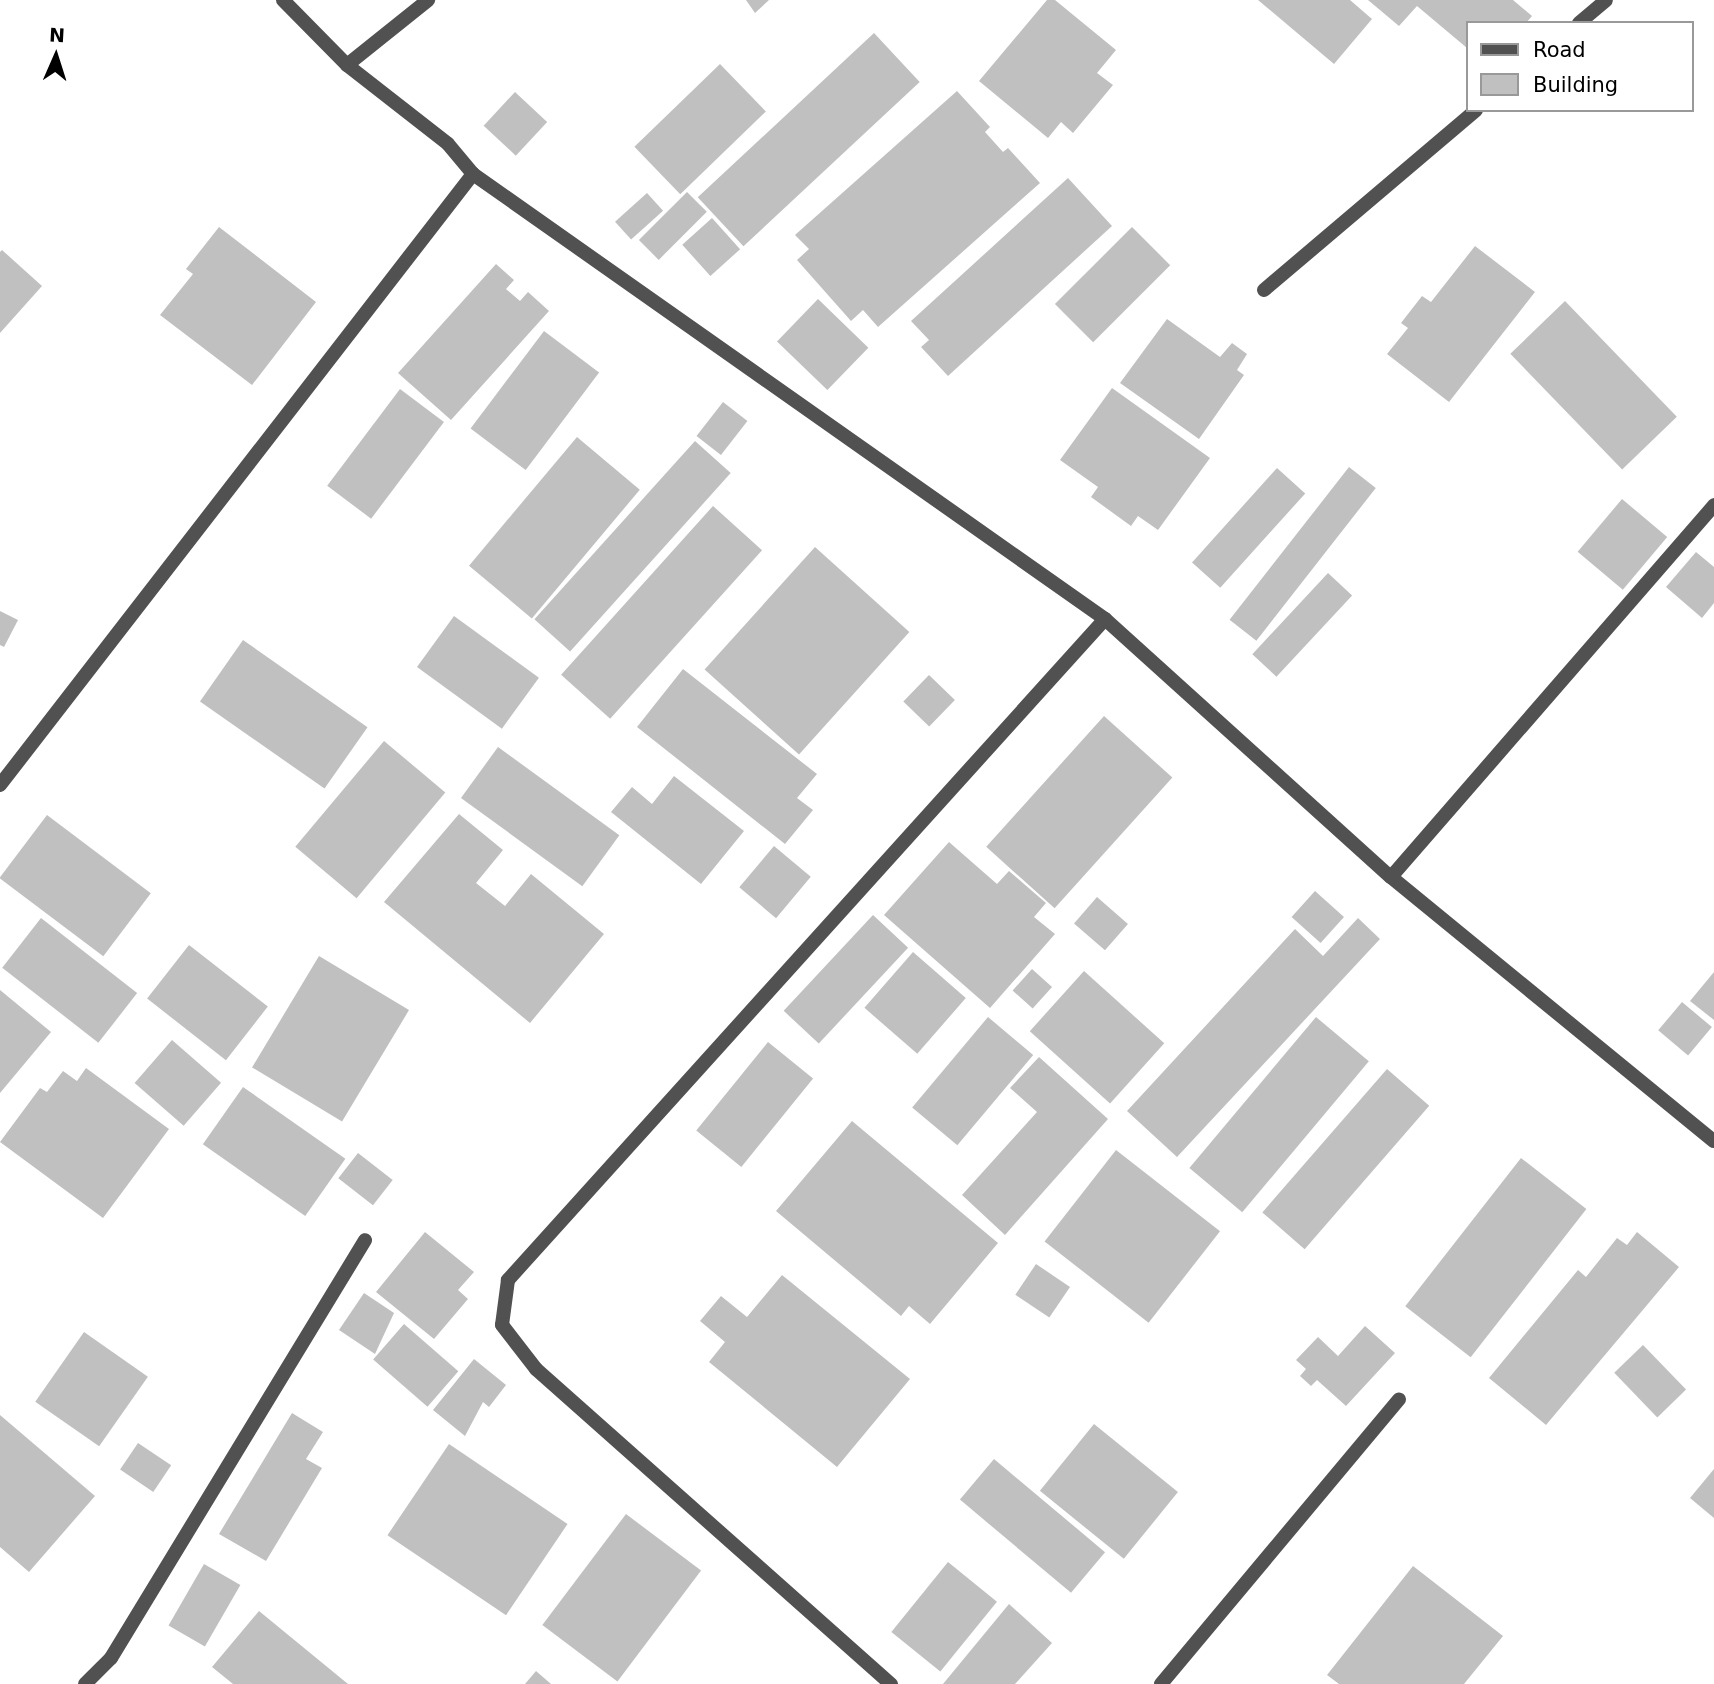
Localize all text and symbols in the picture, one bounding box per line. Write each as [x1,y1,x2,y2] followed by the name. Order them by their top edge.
[21,21,91,91] north arrow
[1466,21,1693,112] legend
[49,24,66,46] text: N
[1533,38,1586,62] text: Road
[1533,73,1618,97] text: Building

